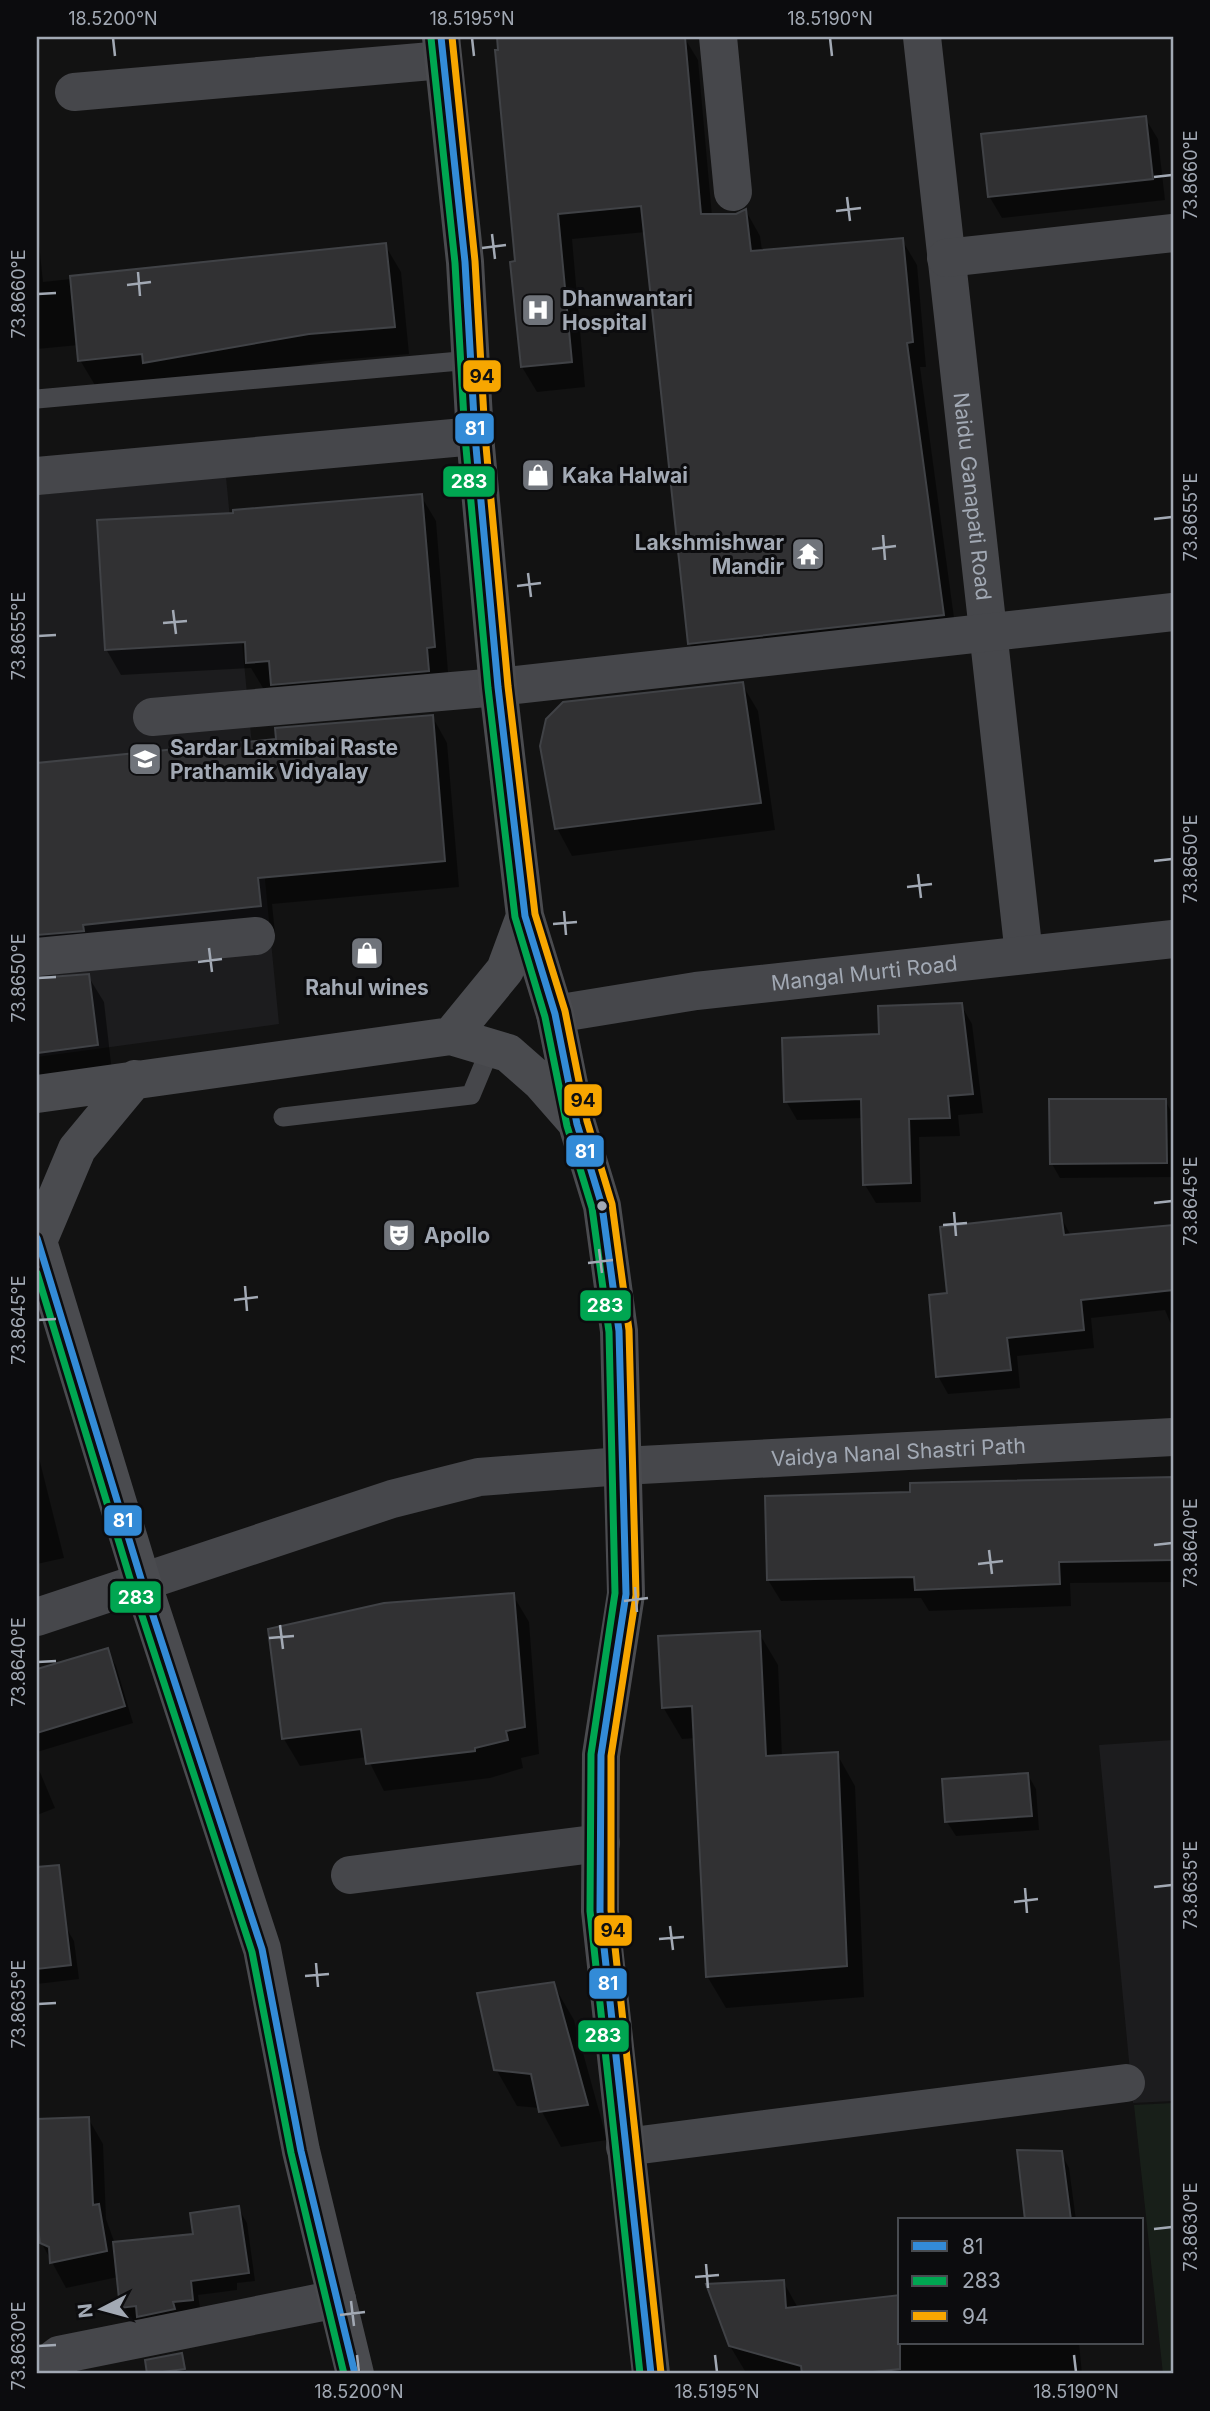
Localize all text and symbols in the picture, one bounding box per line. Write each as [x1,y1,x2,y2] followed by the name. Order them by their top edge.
[68,8,158,29] text: 18.5200°N
[429,8,515,29] text: 18.5195°N
[787,8,873,29] text: 18.5190°N
[1180,130,1201,220] text: 73.8660°E
[8,249,29,339] text: 73.8660°E
[562,286,693,335] place label: Dhanwantari Hospital
[519,291,557,329] hospital icon: Dhanwantari Hospital
[462,359,502,393] line badge: 94
[469,365,495,388] text: 94
[949,391,997,601] street label: Naidu Ganapati Road
[454,412,495,445] line badge: 81
[465,417,485,440] text: 81
[519,456,557,494] shop icon: Kaka Halwai
[562,463,688,488] place label: Kaka Halwai
[442,465,496,498] line badge: 283
[451,470,487,493] text: 283
[1180,473,1201,561] text: 73.8655°E
[635,530,784,579] place label: Lakshmishwar Mandir
[789,535,827,573] temple icon: Lakshmishwar Mandir
[8,592,29,680] text: 73.8655°E
[170,735,398,784] place label: Sardar Laxmibai Raste Prathamik Vidyalay
[126,740,164,778] school or university icon: Sardar Laxmibai Raste Prathamik Vidyalay
[1180,815,1201,904] text: 73.8650°E
[8,934,29,1023] text: 73.8650°E
[348,934,386,972] shop icon: Rahul wines
[770,950,958,995] street label: Mangal Murti Road
[305,975,429,1000] place label: Rahul wines
[563,1083,603,1117] line badge: 94
[570,1089,596,1112] text: 94
[565,1134,605,1168] line badge: 81
[575,1140,595,1163] text: 81
[1180,1156,1201,1246] text: 73.8645°E
[595,1199,609,1213] unlabelled marker
[380,1216,418,1254] theatre icon: Apollo
[424,1223,490,1248] place label: Apollo
[8,1275,29,1365] text: 73.8645°E
[579,1289,632,1322] line badge: 283
[587,1294,623,1317] text: 283
[770,1432,1026,1471] street label: Vaidya Nanal Shastri Path
[1180,1498,1201,1588] text: 73.8640°E
[103,1504,143,1537] line badge: 81
[113,1509,133,1532] text: 81
[109,1580,162,1614] line badge: 283
[118,1586,154,1609] text: 283
[8,1617,29,1707] text: 73.8640°E
[1180,1841,1201,1929] text: 73.8635°E
[593,1914,633,1947] line badge: 94
[600,1919,626,1942] text: 94
[8,1960,29,2048] text: 73.8635°E
[588,1967,628,2000] line badge: 81
[598,1972,618,1995] text: 81
[577,2019,630,2053] line badge: 283
[585,2024,621,2047] text: 283
[1180,2182,1201,2272] text: 73.8630°E
[898,2218,1144,2344] legend
[962,2234,984,2259] text: 81
[962,2268,1001,2293] text: 283
[66,2274,136,2344] north arrow
[8,2301,29,2391] text: 73.8630°E
[73,2302,98,2319] text: N
[962,2304,989,2329] text: 94
[314,2381,404,2402] text: 18.5200°N
[674,2381,760,2402] text: 18.5195°N
[1033,2381,1119,2402] text: 18.5190°N

